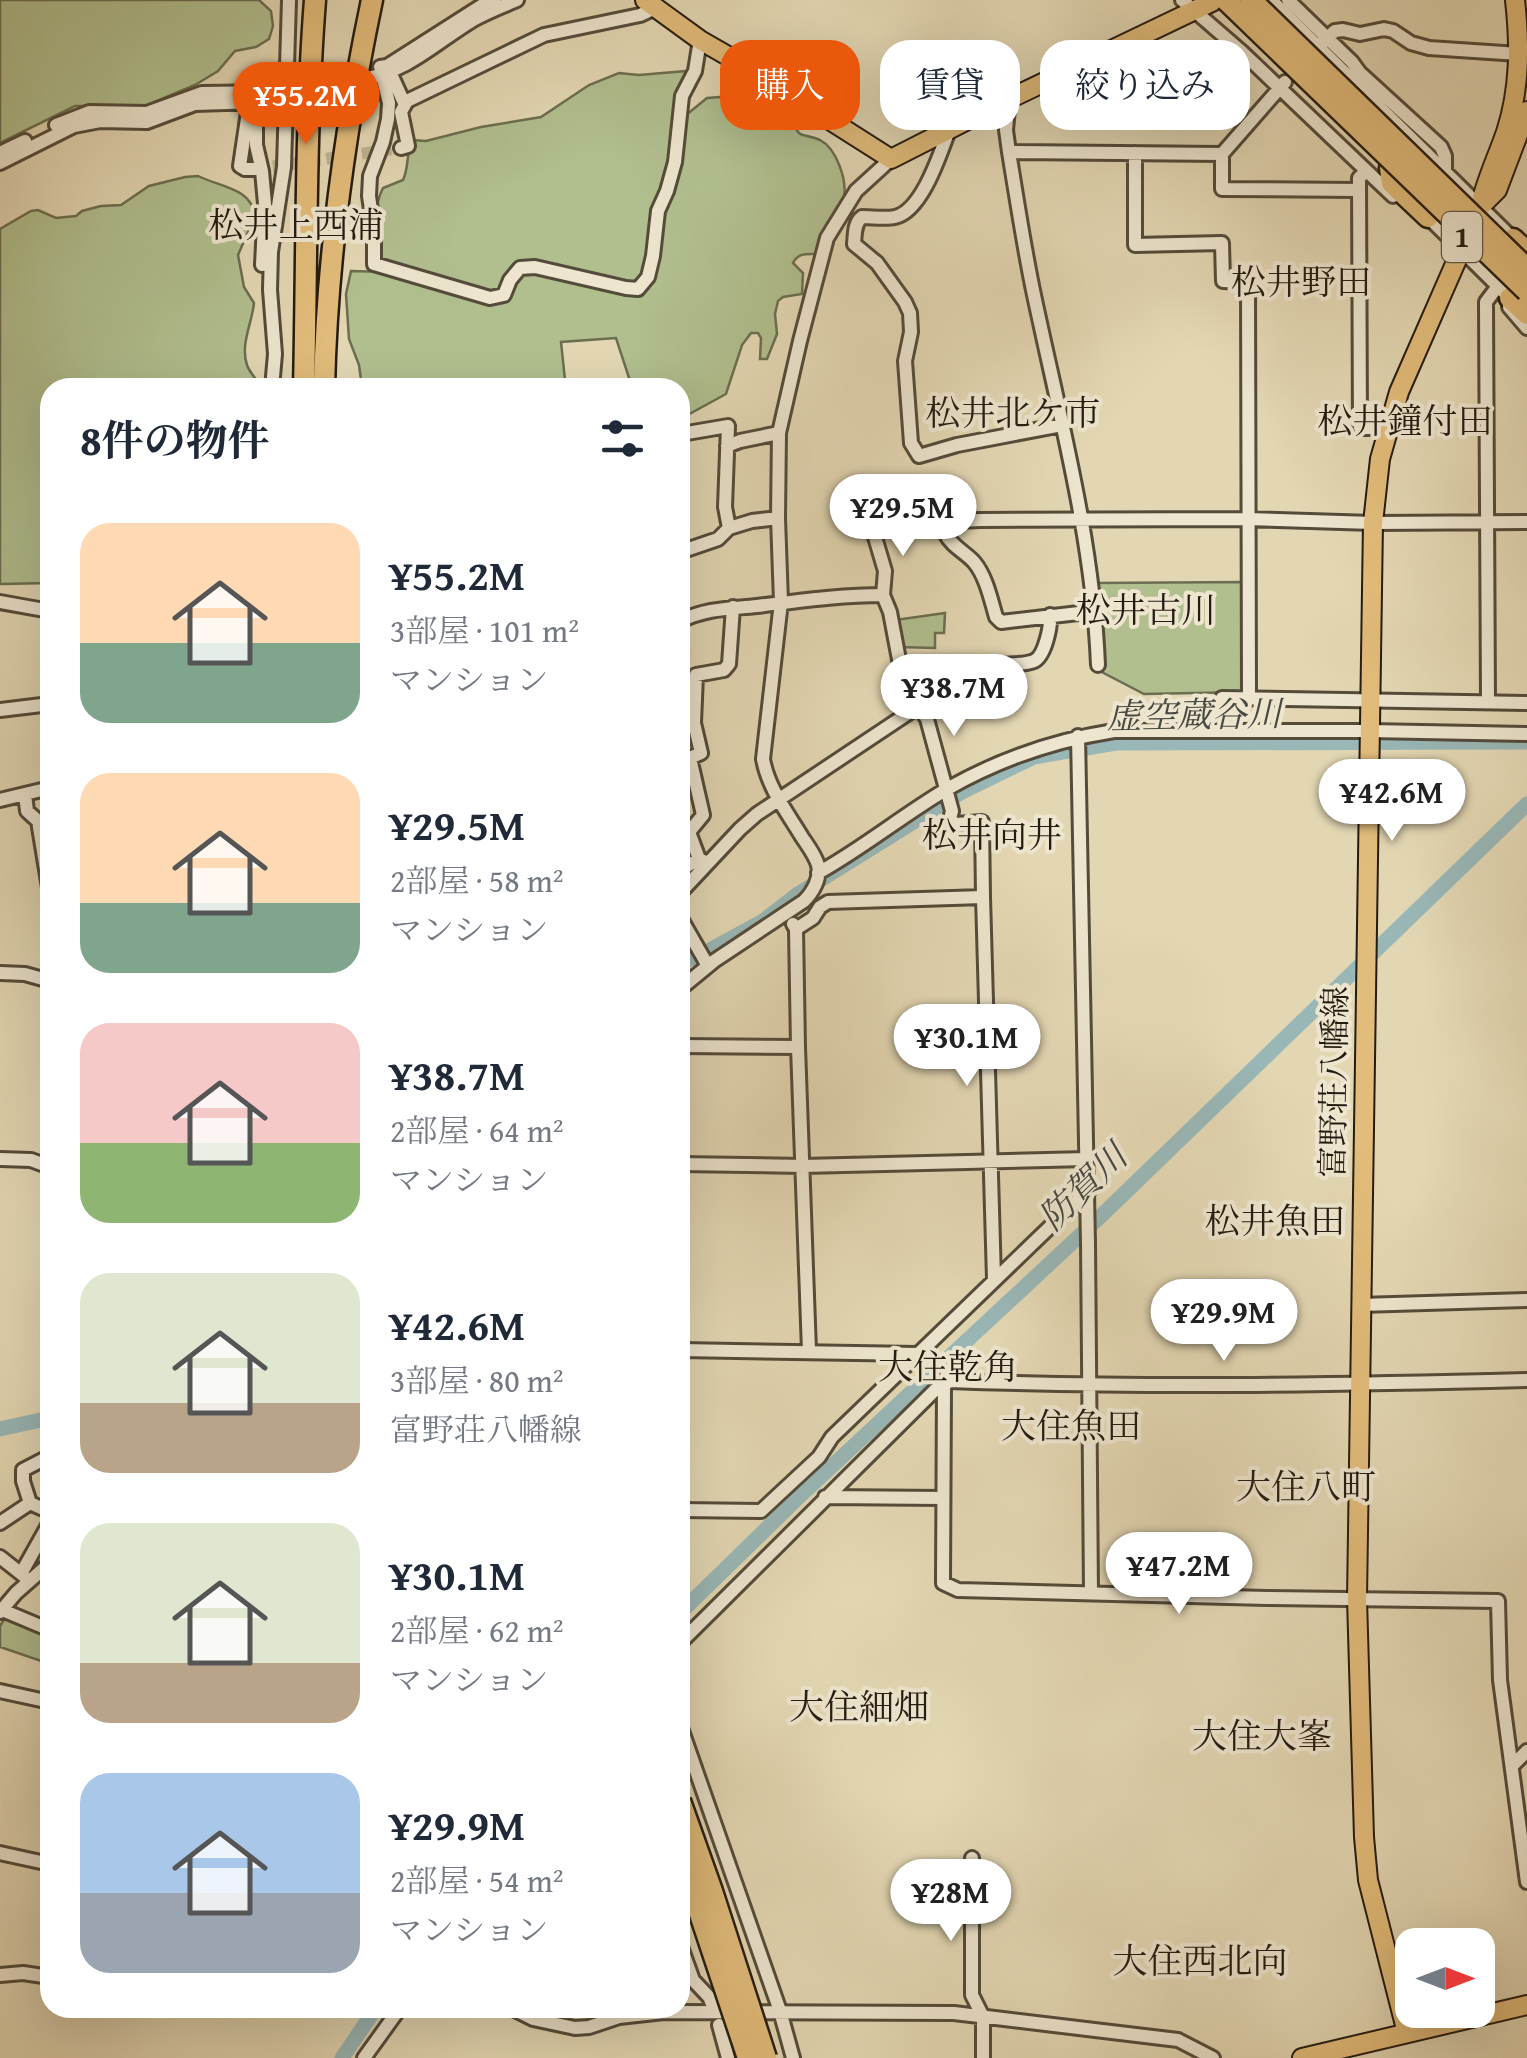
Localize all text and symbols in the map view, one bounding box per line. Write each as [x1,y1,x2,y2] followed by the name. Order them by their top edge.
[720,40,860,130] chip: 購入
[880,40,1020,130] chip: 賃貸
[1040,40,1250,130] chip: 絞り込み
[225,62,387,147] pin: ¥55.2M
[255,71,357,118] text: ¥55.2M
[208,199,384,250] district label: 松井上西浦
[1442,212,1482,262] road number: 1
[1231,256,1371,307] district label: 松井野田
[925,387,1101,438] district label: 松井北ケ市
[1317,395,1493,446] district label: 松井鐘付田
[80,409,270,470] text: 8件の物件
[595,411,650,466] icon: filters
[822,474,984,559] pin: ¥29.5M
[852,483,954,530] text: ¥29.5M
[390,544,525,605] text: ¥55.2M
[160,563,280,683] icon: home
[1076,584,1216,635] district label: 松井古川
[390,607,579,654] text: 3部屋 · 101 m²
[873,654,1035,739] pin: ¥38.7M
[390,656,549,703] text: マンション
[903,663,1005,710] text: ¥38.7M
[1106,687,1286,742] water label: 虚空蔵谷川
[1311,759,1473,844] pin: ¥42.6M
[1341,768,1443,815] text: ¥42.6M
[390,794,525,855] text: ¥29.5M
[922,809,1062,860] district label: 松井向井
[160,813,280,933] icon: home
[390,857,564,904] text: 2部屋 · 58 m²
[390,906,549,953] text: マンション
[1308,986,1359,1178] street label: 富野荘八幡線
[886,1004,1048,1089] pin: ¥30.1M
[916,1013,1018,1060] text: ¥30.1M
[390,1044,525,1105] text: ¥38.7M
[160,1063,280,1183] icon: home
[390,1107,564,1154] text: 2部屋 · 64 m²
[1027,1129,1141,1241] water label: 防賀川
[390,1156,549,1203] text: マンション
[1205,1195,1345,1246] district label: 松井魚田
[1143,1279,1305,1364] pin: ¥29.9M
[1173,1288,1275,1335] text: ¥29.9M
[390,1294,525,1355] text: ¥42.6M
[160,1313,280,1433] icon: home
[878,1341,1018,1392] district label: 大住乾角
[390,1357,564,1404] text: 3部屋 · 80 m²
[1001,1400,1141,1451] district label: 大住魚田
[390,1406,582,1453] text: 富野荘八幡線
[1236,1461,1376,1512] district label: 大住八町
[1098,1532,1260,1617] pin: ¥47.2M
[1128,1541,1230,1588] text: ¥47.2M
[390,1544,525,1605] text: ¥30.1M
[160,1563,280,1683] icon: home
[390,1607,564,1654] text: 2部屋 · 62 m²
[390,1656,549,1703] text: マンション
[789,1681,929,1732] district label: 大住細畑
[1192,1710,1332,1761] district label: 大住大峯
[390,1794,525,1855] text: ¥29.9M
[160,1813,280,1933] icon: home
[390,1857,564,1904] text: 2部屋 · 54 m²
[892,1859,1010,1944] pin: ¥28M
[912,1868,990,1915] text: ¥28M
[390,1906,549,1953] text: マンション
[1395,1928,1495,2028] north arrow
[1395,1928,1495,2028] map controls
[1112,1935,1288,1986] district label: 大住西北向

